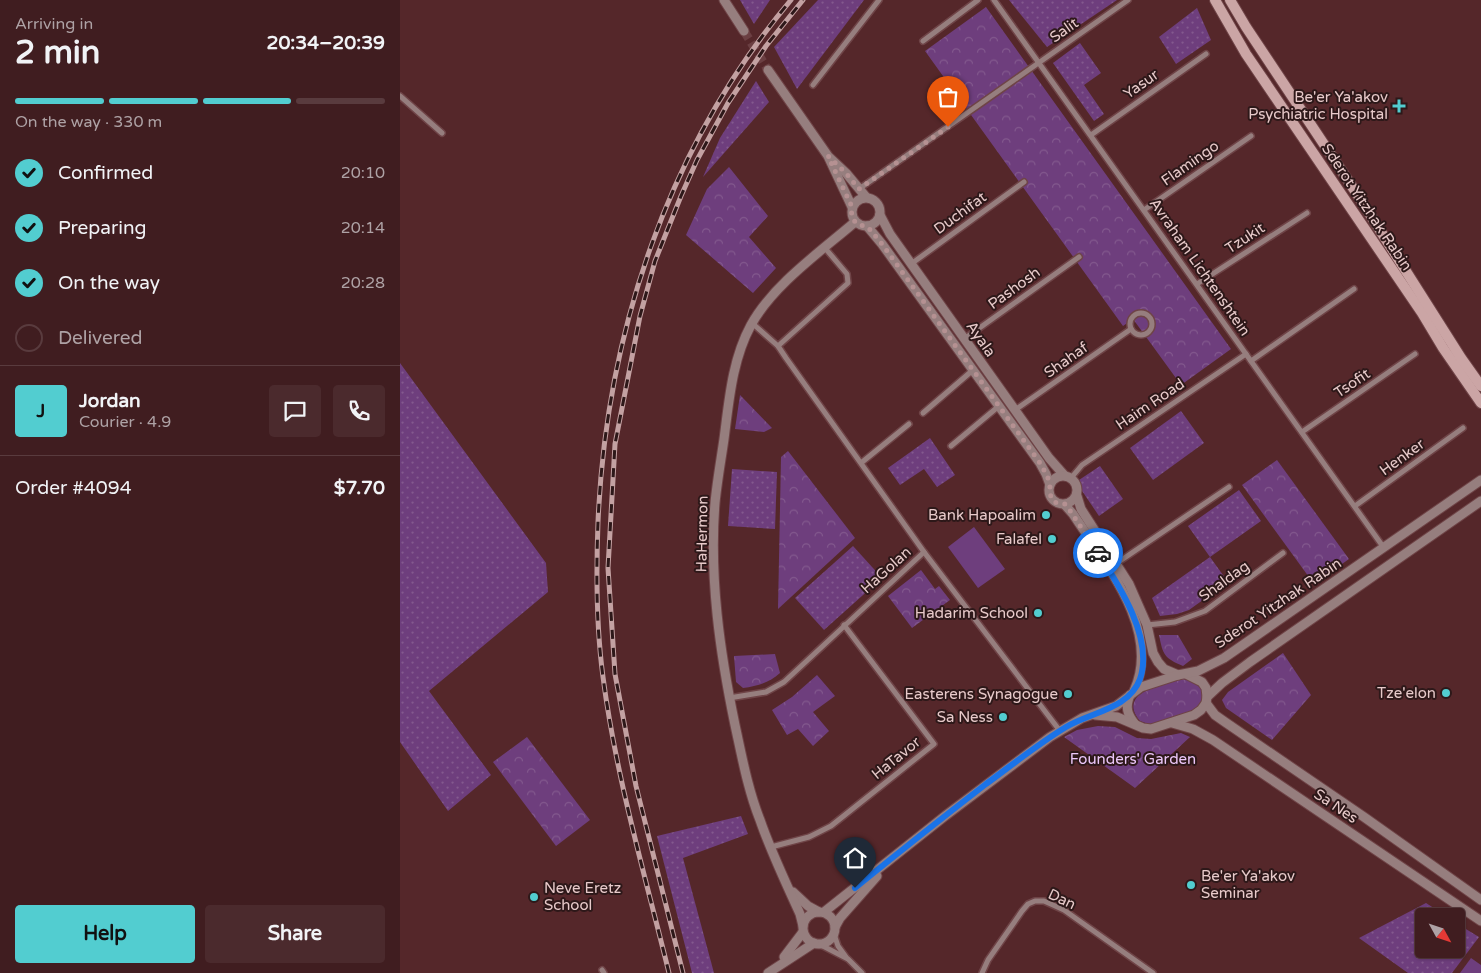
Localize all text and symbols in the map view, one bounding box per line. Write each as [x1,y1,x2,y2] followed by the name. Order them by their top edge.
[15,14,93,34] text: Arriving in
[1046,14,1082,46] street label: Salit
[266,32,385,54] text: 20:34–20:39
[15,34,100,72] text: 2 min
[1120,65,1162,103] street label: Yasur
[927,76,969,127] pin
[934,83,962,111] icon: bag
[1248,88,1388,123] place label: Be'er Ya'akov Psychiatric Hospital
[1392,99,1406,113] marker: Be'er Ya'akov Psychiatric Hospital
[15,112,162,132] text: On the way · 330 m
[1158,137,1222,189] street label: Flamingo
[1318,140,1416,274] street label: Sderot Yitzhak Rabin
[15,159,43,187] icon: check
[58,162,153,184] text: Confirmed
[341,163,385,183] text: 20:10
[930,188,990,238] street label: Duchifat
[1146,195,1254,339] street label: Avraham Lichtenshtein
[15,214,43,242] icon: check
[58,217,147,239] text: Preparing
[341,218,385,238] text: 20:14
[1222,218,1268,257] street label: Tzukit
[984,263,1044,313] street label: Pashosh
[15,269,43,297] icon: check
[58,272,160,294] text: On the way
[341,273,385,293] text: 20:28
[962,318,1000,360] street label: Ayala
[58,327,143,349] text: Delivered
[1040,338,1092,382] street label: Shahaf
[1331,364,1374,402] street label: Tsofit
[1112,374,1188,434] street label: Haim Road
[269,385,321,437] button: chat
[333,385,385,437] button: phone
[79,390,141,412] text: Jordan
[37,400,45,422] text: J
[79,412,171,432] text: Courier · 4.9
[1376,435,1428,479] street label: Henker
[15,477,132,499] text: Order #4094
[334,477,385,499] text: $7.70
[692,495,712,573] street label: HaHermon
[928,506,1036,524] place label: Bank Hapoalim
[1040,509,1052,521] marker: Bank Hapoalim
[1073,528,1123,578] courier
[996,530,1042,548] place label: Falafel
[1046,533,1058,545] marker: Falafel
[1084,539,1112,567] icon: car
[857,543,915,597] street label: HaGolan
[1211,554,1345,652] street label: Sderot Yitzhak Rabin
[1195,557,1253,605] street label: Shaldag
[915,604,1028,622] place label: Hadarim School
[1032,607,1044,619] marker: Hadarim School
[1377,684,1436,702] place label: Tze'elon
[905,685,1058,703] place label: Easterens Synagogue
[1440,687,1452,699] marker: Tze'elon
[1062,688,1074,700] marker: Easterens Synagogue
[937,708,993,726] place label: Sa Ness
[997,711,1009,723] marker: Sa Ness
[868,733,924,783] street label: HaTavor
[1070,750,1196,768] park label: Founders' Garden
[1311,785,1361,827] street label: Sa Nes
[834,837,876,888] pin
[841,844,869,872] icon: home
[1201,867,1295,902] place label: Be'er Ya'akov Seminar
[544,879,621,914] place label: Neve Eretz School
[1185,879,1197,891] marker: Be'er Ya'akov Seminar
[1045,885,1079,913] street label: Dan
[528,891,540,903] marker: Neve Eretz School
[15,905,195,963] button: Help
[205,905,385,963] button: Share
[1415,908,1465,958] north arrow
[1415,908,1465,958] map controls

